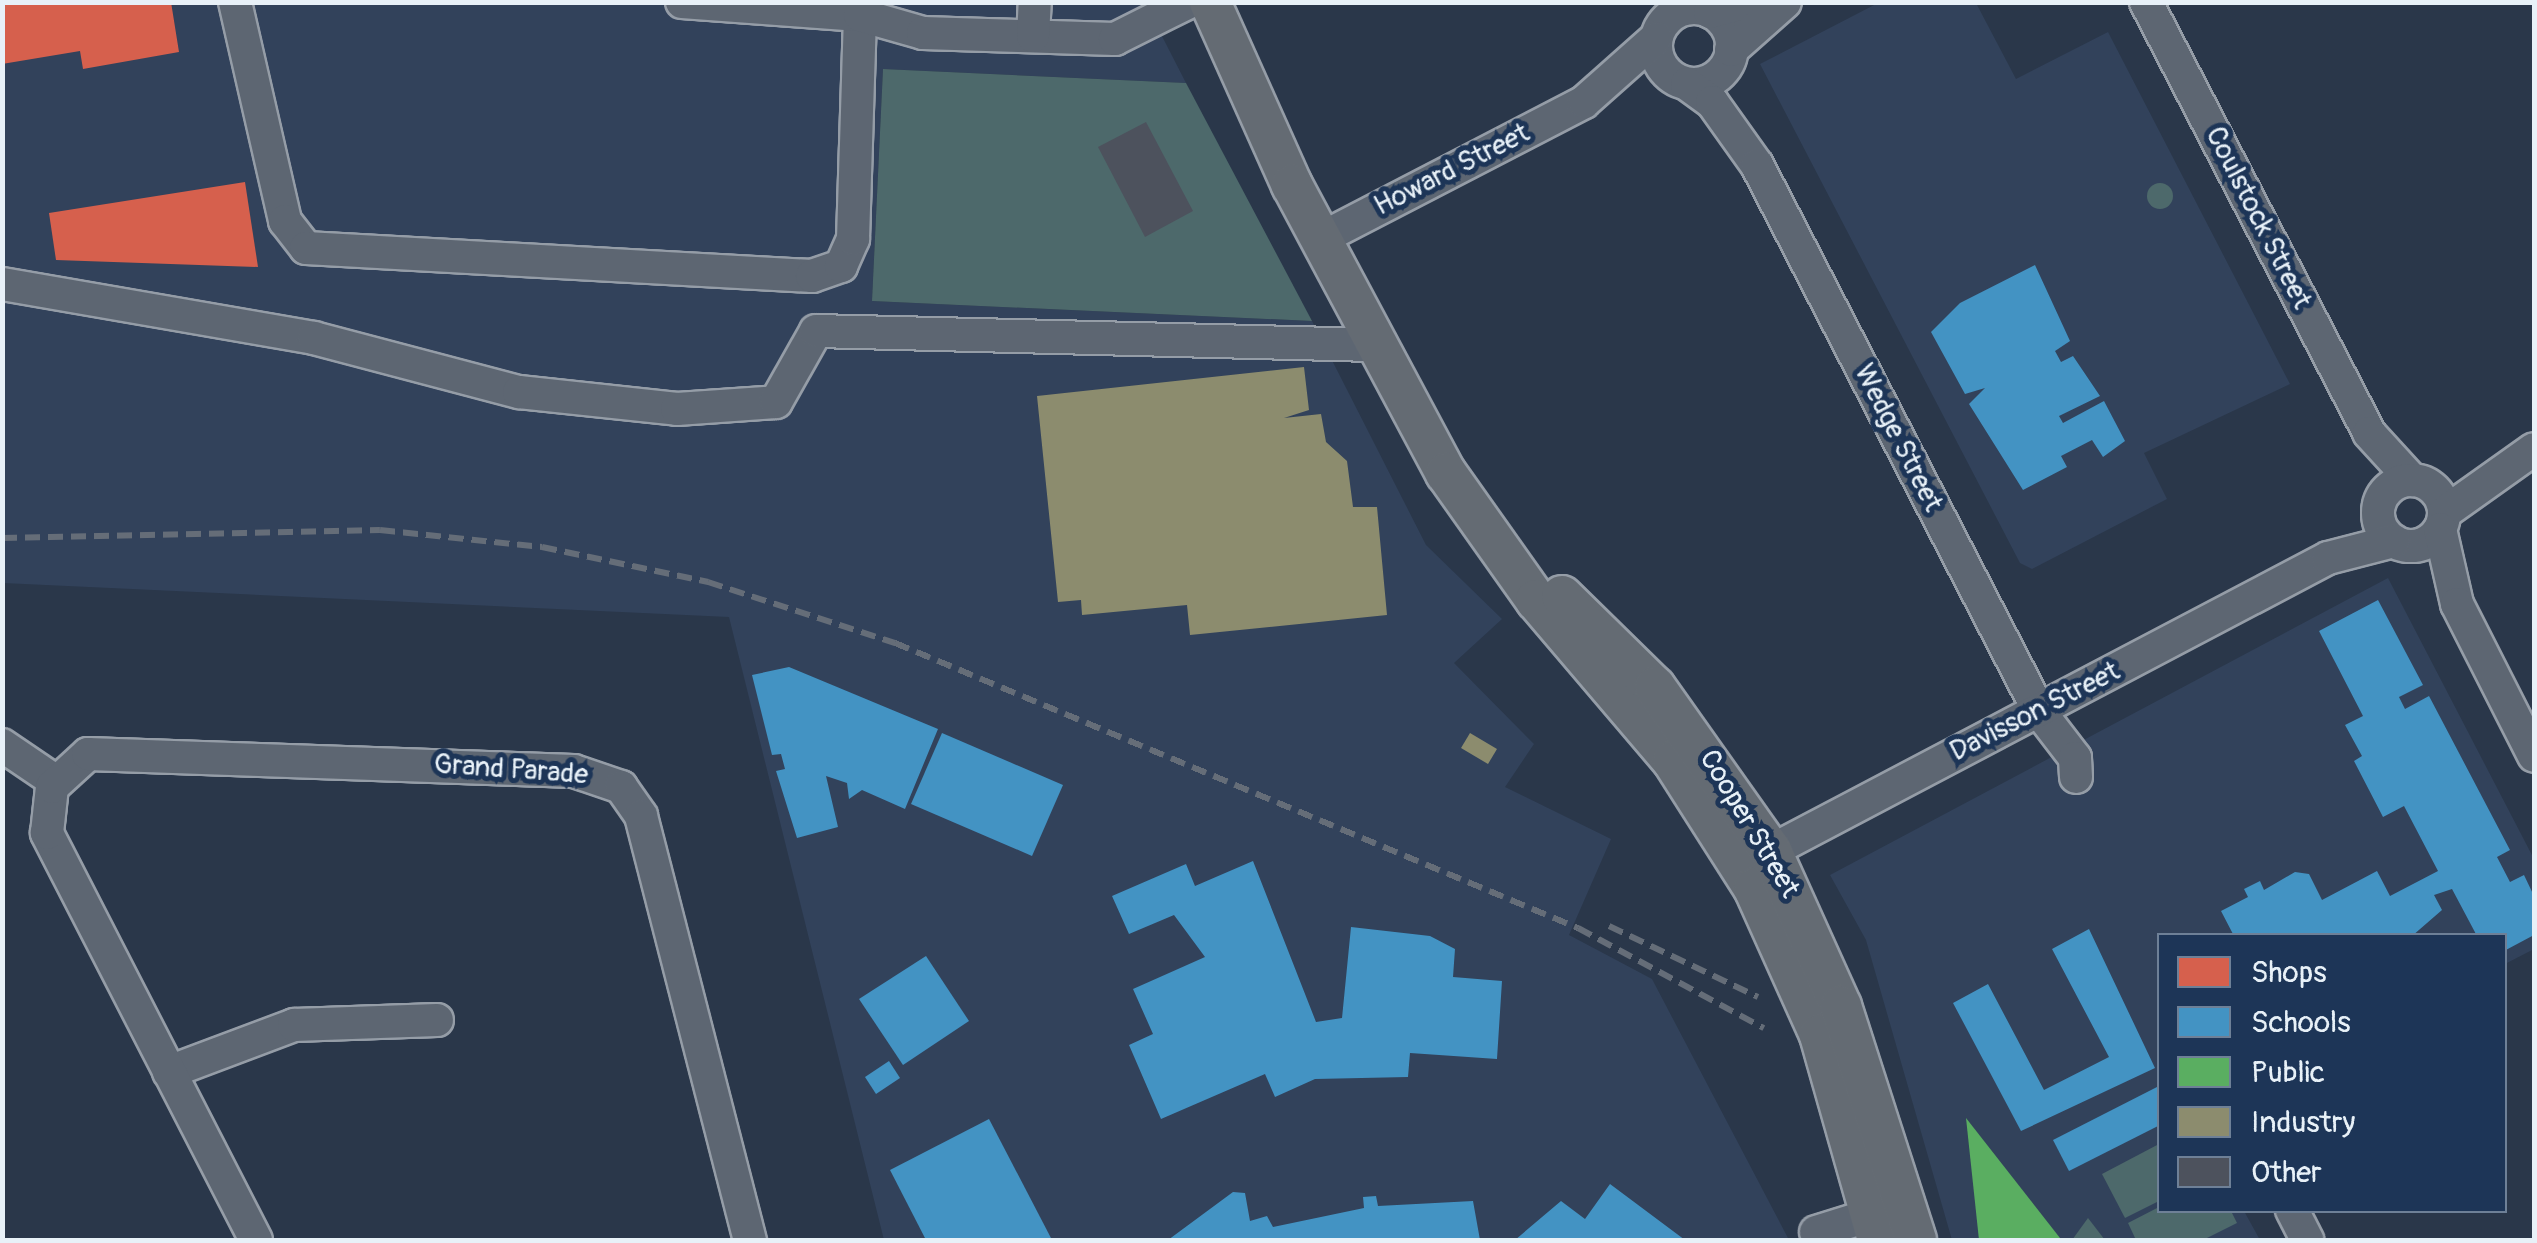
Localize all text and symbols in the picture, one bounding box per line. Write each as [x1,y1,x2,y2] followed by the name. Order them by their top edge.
[1369,117,1535,223] street label: Howard Street
[2198,121,2318,315] street label: Coulstock Street
[1846,359,1950,517] street label: Wedge Street
[1945,655,2125,769] street label: Davisson Street
[1692,744,1806,904] street label: Cooper Street
[433,748,589,792] street label: Grand Parade
[2157,933,2507,1213] legend
[2251,954,2327,991] text: Shops
[2251,1004,2351,1041] text: Schools
[2251,1054,2325,1091] text: Public
[2251,1104,2355,1141] text: Industry
[2251,1154,2322,1191] text: Other

